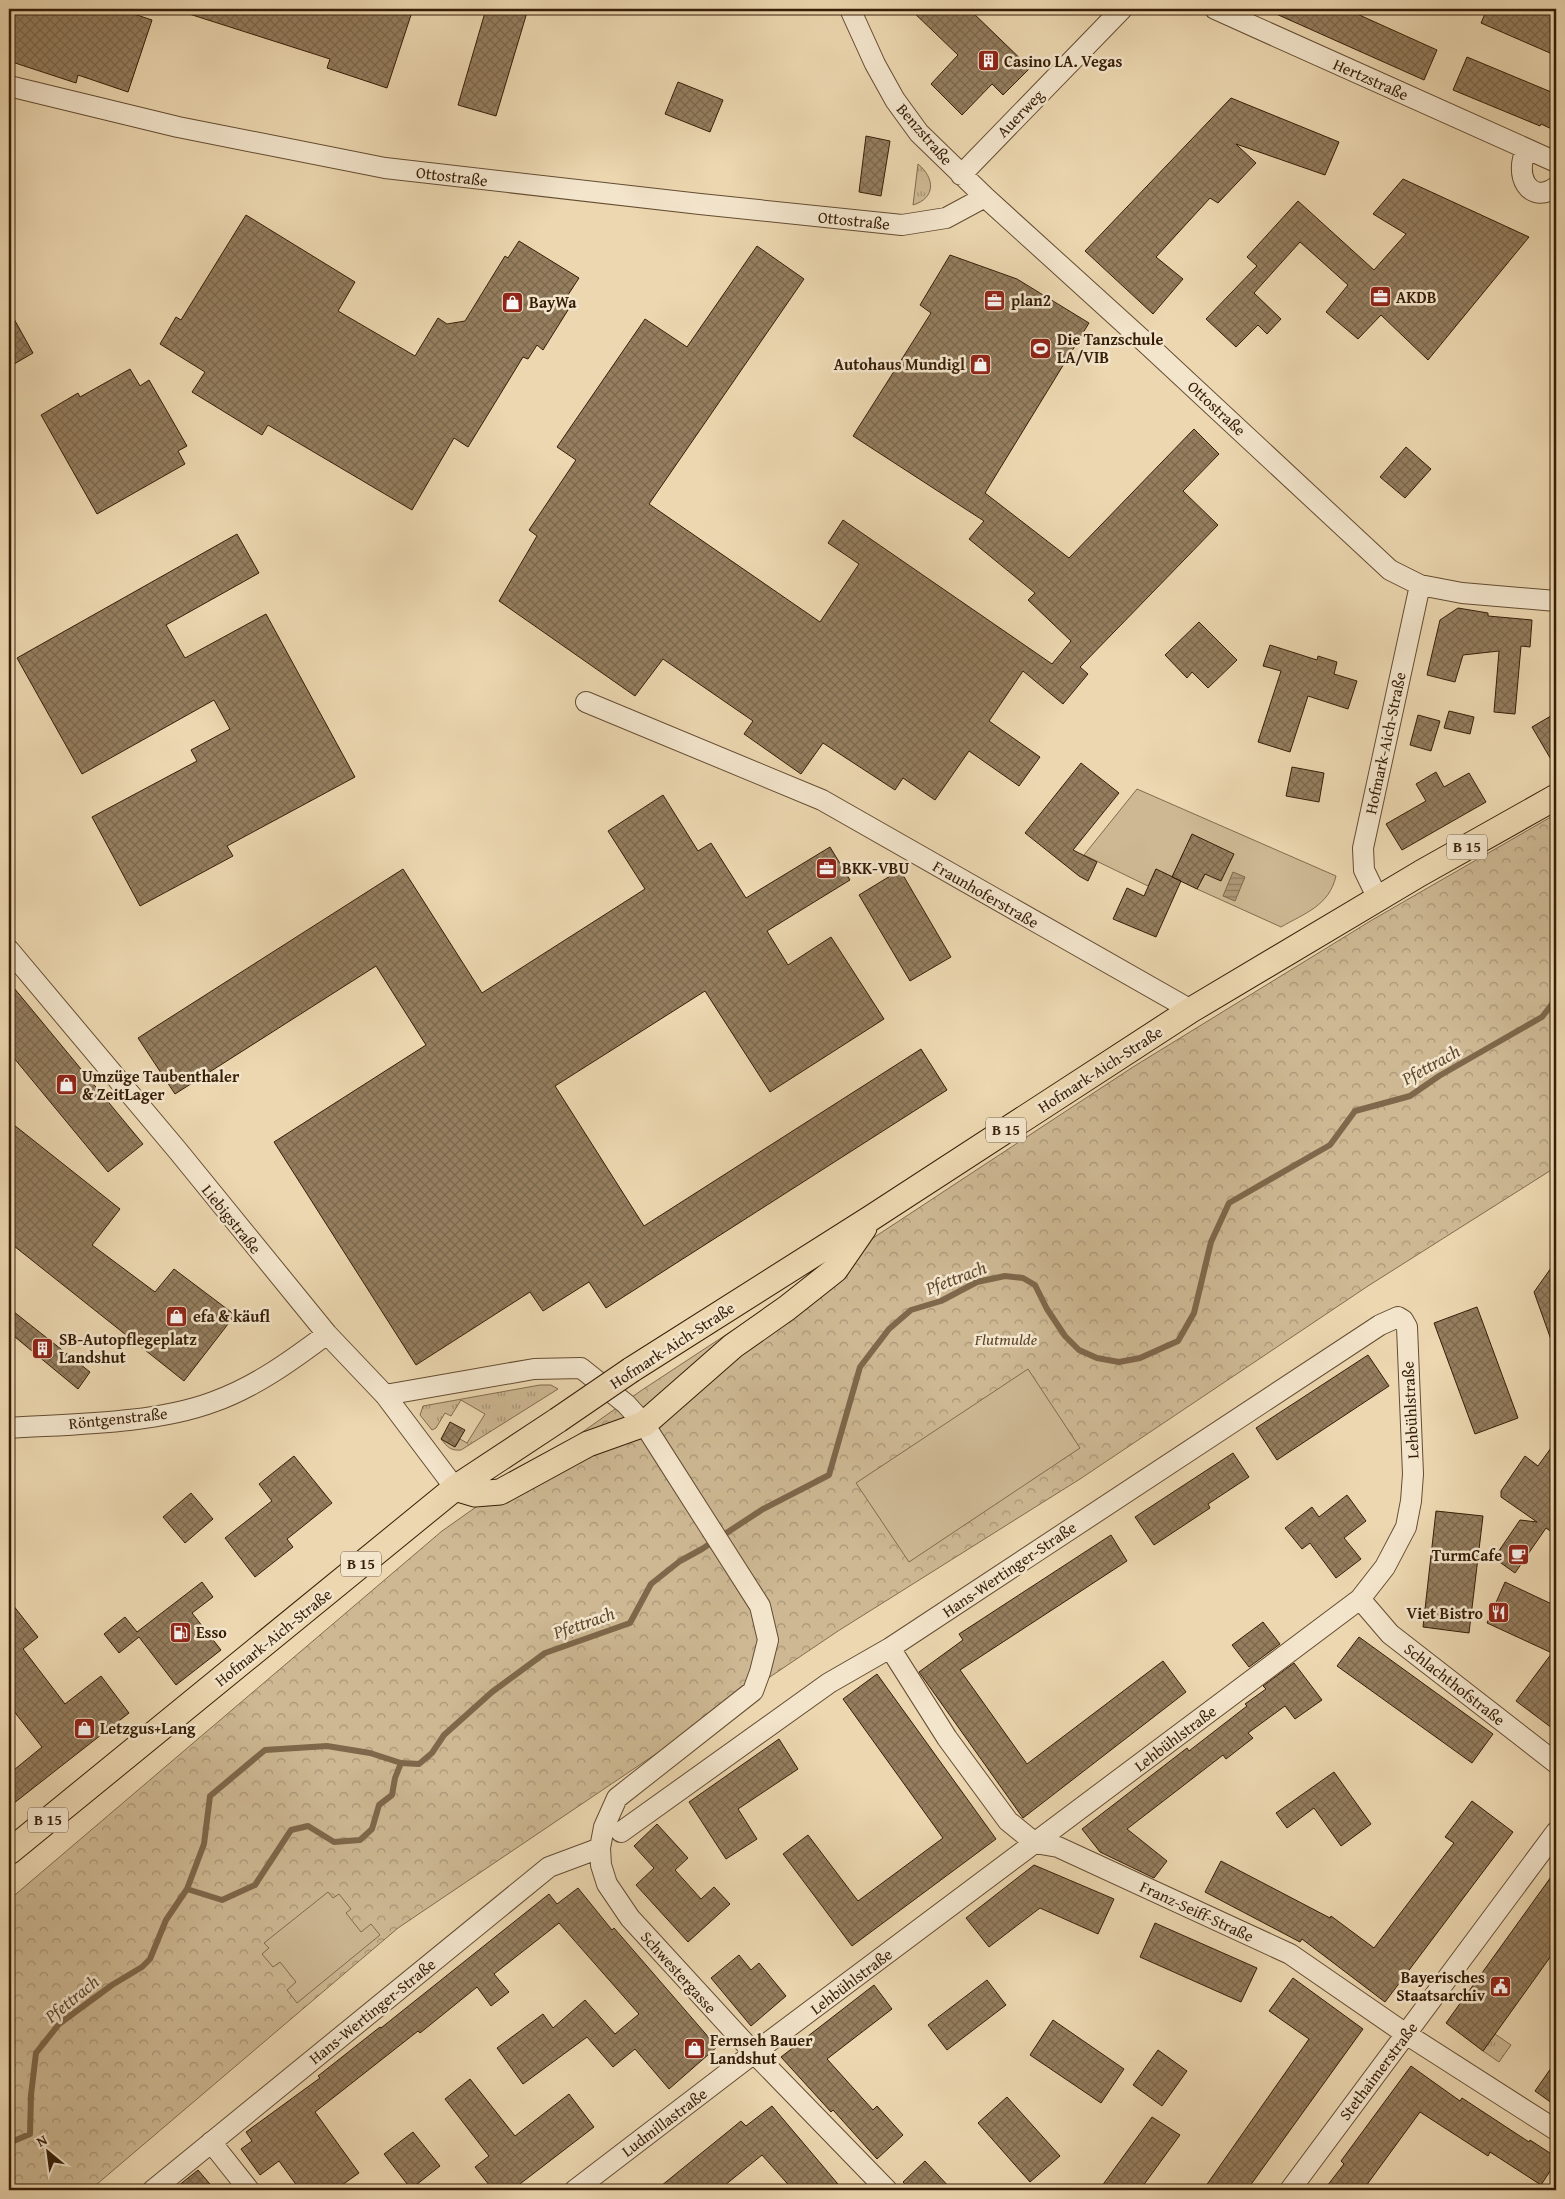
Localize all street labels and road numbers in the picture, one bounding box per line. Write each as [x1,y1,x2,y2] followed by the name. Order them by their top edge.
[1329,52,1413,106] street label: Hertzstraße
[991,83,1049,143] street label: Auerweg
[891,98,959,170] street label: Benzstraße
[415,160,489,192] street label: Ottostraße
[817,204,891,236] street label: Ottostraße
[1182,375,1252,441] street label: Ottostraße
[1358,670,1412,816] street label: Hofmark-Aich-Straße
[1447,834,1487,860] road number: B 15
[929,854,1043,934] street label: Fraunhoferstraße
[1033,1020,1167,1118] street label: Hofmark-Aich-Straße
[986,1118,1026,1142] road number: B 15
[196,1179,268,1259] street label: Liebigstraße
[605,1296,739,1394] street label: Hofmark-Aich-Straße
[1395,1361,1425,1459] street label: Lehbühlstraße
[67,1401,169,1435] street label: Röntgenstraße
[937,1515,1081,1623] street label: Hans-Wertinger-Straße
[341,1552,381,1576] road number: B 15
[209,1582,337,1692] street label: Hofmark-Aich-Straße
[1399,1637,1511,1731] street label: Schlachthofstraße
[1129,1699,1221,1777] street label: Lehbühlstraße
[28,1808,68,1832] road number: B 15
[1136,1874,1258,1948] street label: Franz-Seiff-Straße
[635,1925,723,2019] street label: Schwestergasse
[805,1942,897,2020] street label: Lehbühlstraße
[303,1952,441,2070] street label: Hans-Wertinger-Straße
[1333,2017,1423,2125] street label: Stethaimerstraße
[616,2082,712,2162] street label: Ludmillastraße

